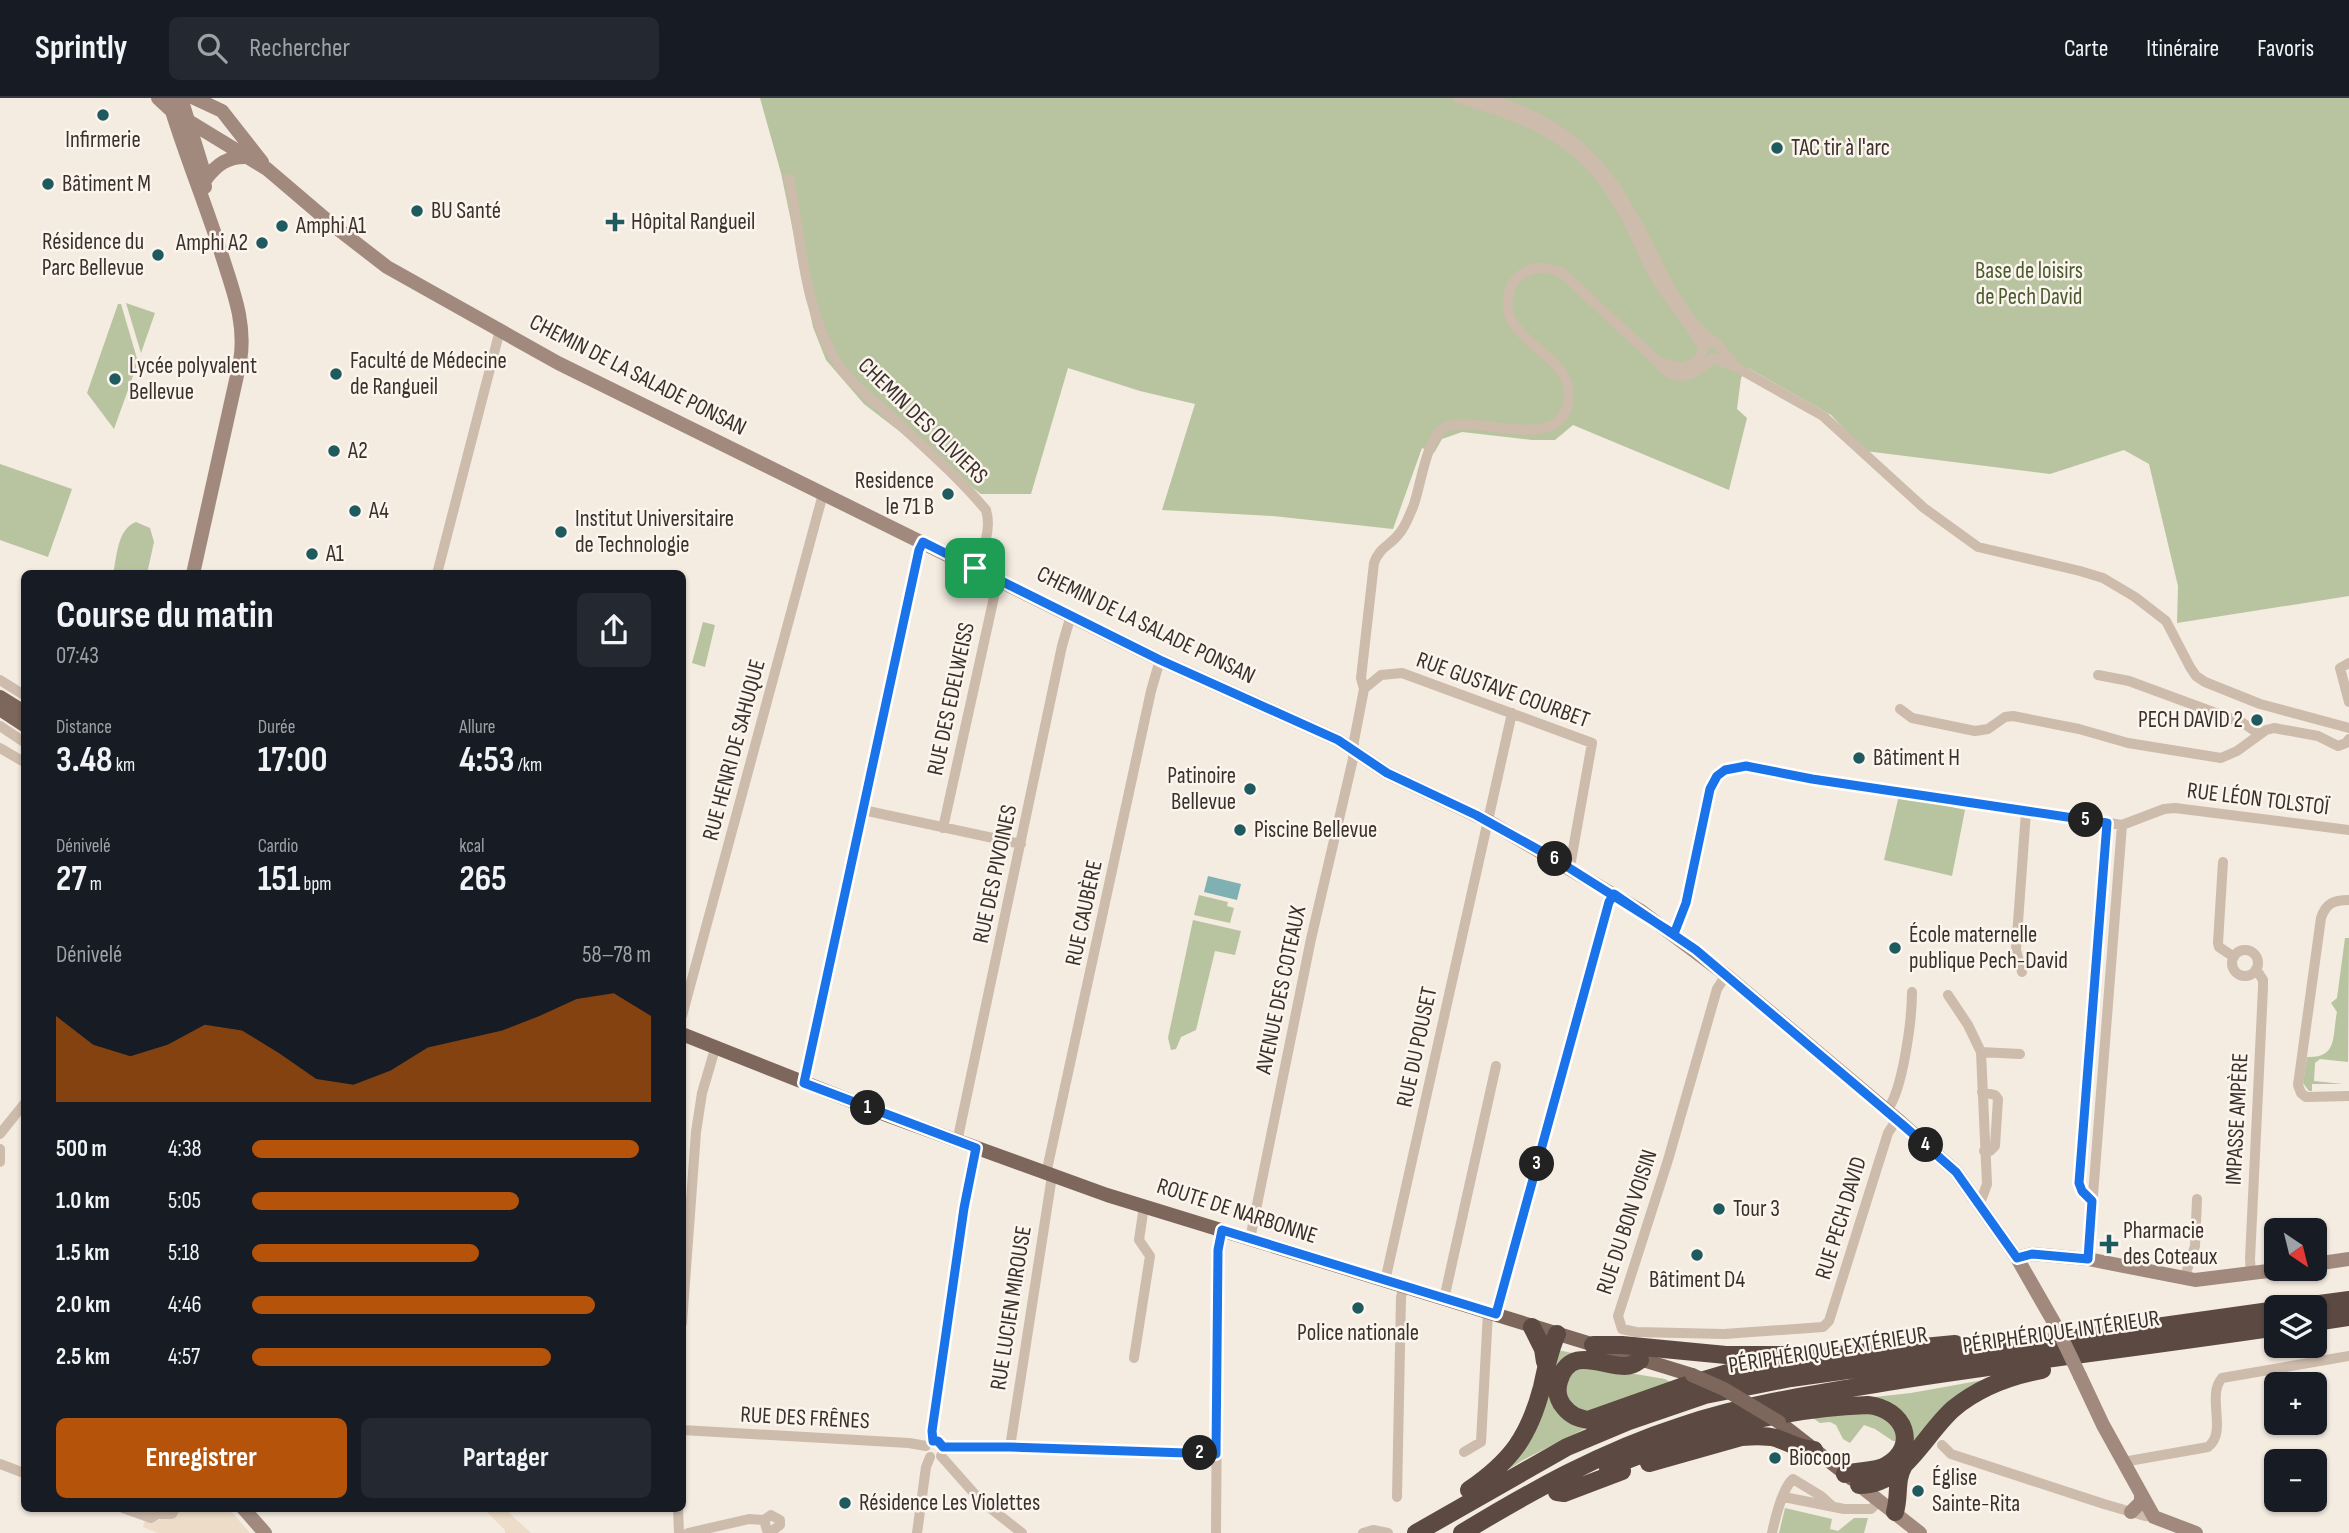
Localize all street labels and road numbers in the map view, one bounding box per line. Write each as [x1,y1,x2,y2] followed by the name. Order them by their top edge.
[525,308,751,442] street label: CHEMIN DE LA SALADE PONSAN
[852,352,994,490] street label: CHEMIN DES OLIVIERS
[1032,560,1260,690] street label: CHEMIN DE LA SALADE PONSAN
[921,620,981,778] street label: RUE DES EDELWEISS
[1413,646,1593,734] street label: RUE GUSTAVE COURBET
[696,656,772,844] street label: RUE HENRI DE SAHUQUE
[2185,776,2331,822] street label: RUE LÉON TOLSTOÏ
[967,802,1023,946] street label: RUE DES PIVOINES
[1059,858,1109,968] street label: RUE CAUBÈRE
[1249,903,1313,1077] street label: AVENUE DES COTEAUX
[1391,984,1443,1110] street label: RUE DU POUSET
[2220,1052,2254,1186] street label: IMPASSE AMPÈRE
[1590,1146,1664,1298] street label: RUE DU BON VOISIN
[1809,1153,1873,1283] street label: RUE PECH DAVID
[1153,1172,1321,1250] street label: ROUTE DE NARBONNE
[984,1224,1038,1392] street label: RUE LUCIEN MIROUSE
[1961,1304,2162,1360] street label: PÉRIPHÉRIQUE INTÉRIEUR
[1726,1320,1930,1380] street label: PÉRIPHÉRIQUE EXTÉRIEUR
[740,1401,870,1435] street label: RUE DES FRÊNES

